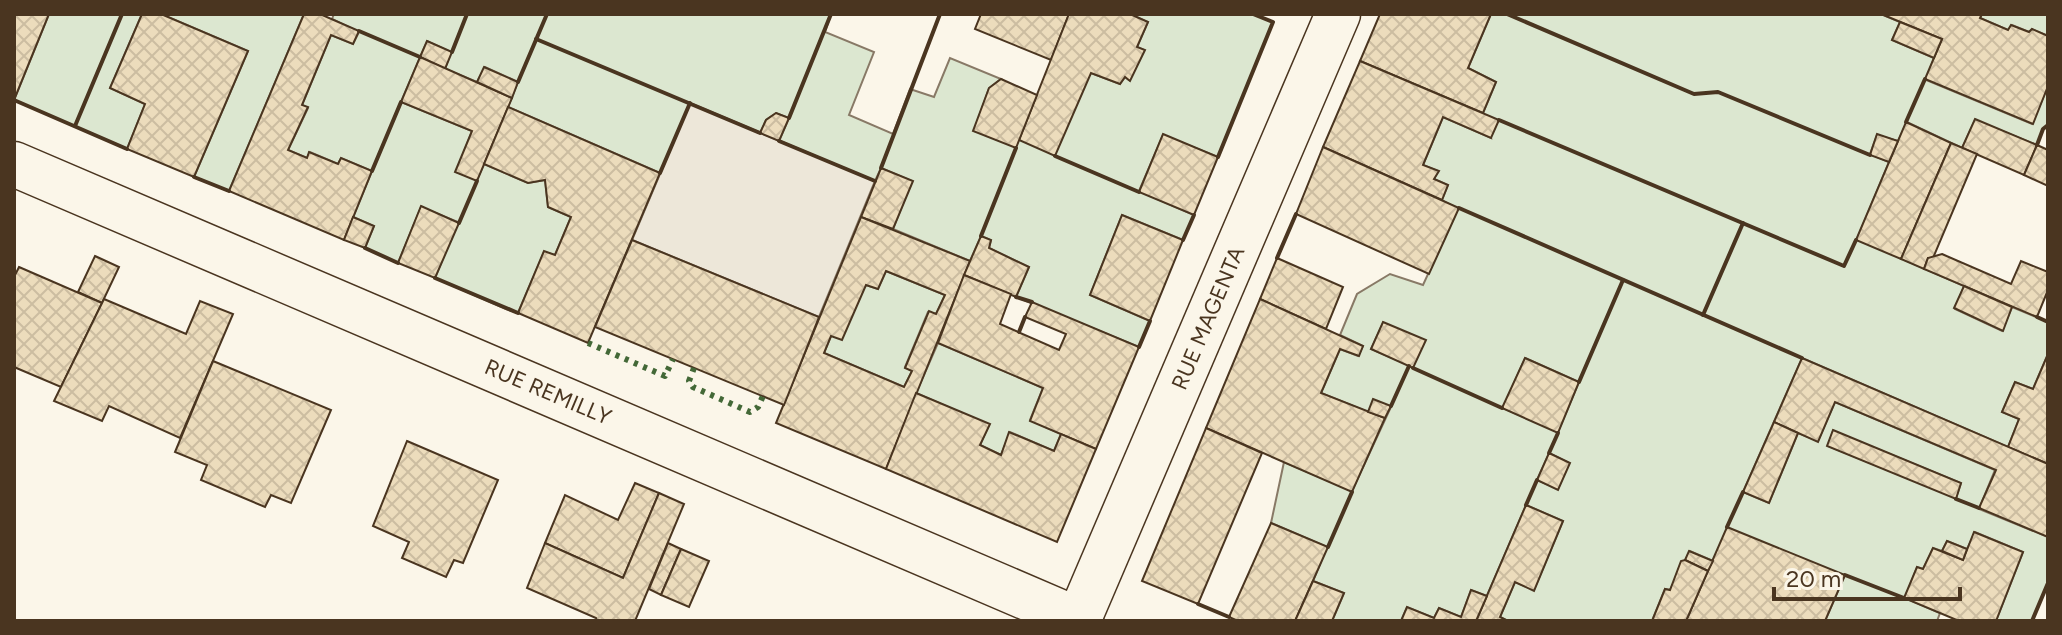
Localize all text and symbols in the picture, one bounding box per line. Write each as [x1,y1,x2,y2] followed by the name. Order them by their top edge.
[1166,242,1250,394] street label: RUE MAGENTA
[481,353,616,431] street label: RUE REMILLY
[1774,551,1960,601] scale bar
[1786,564,1841,593] text: 20 m

